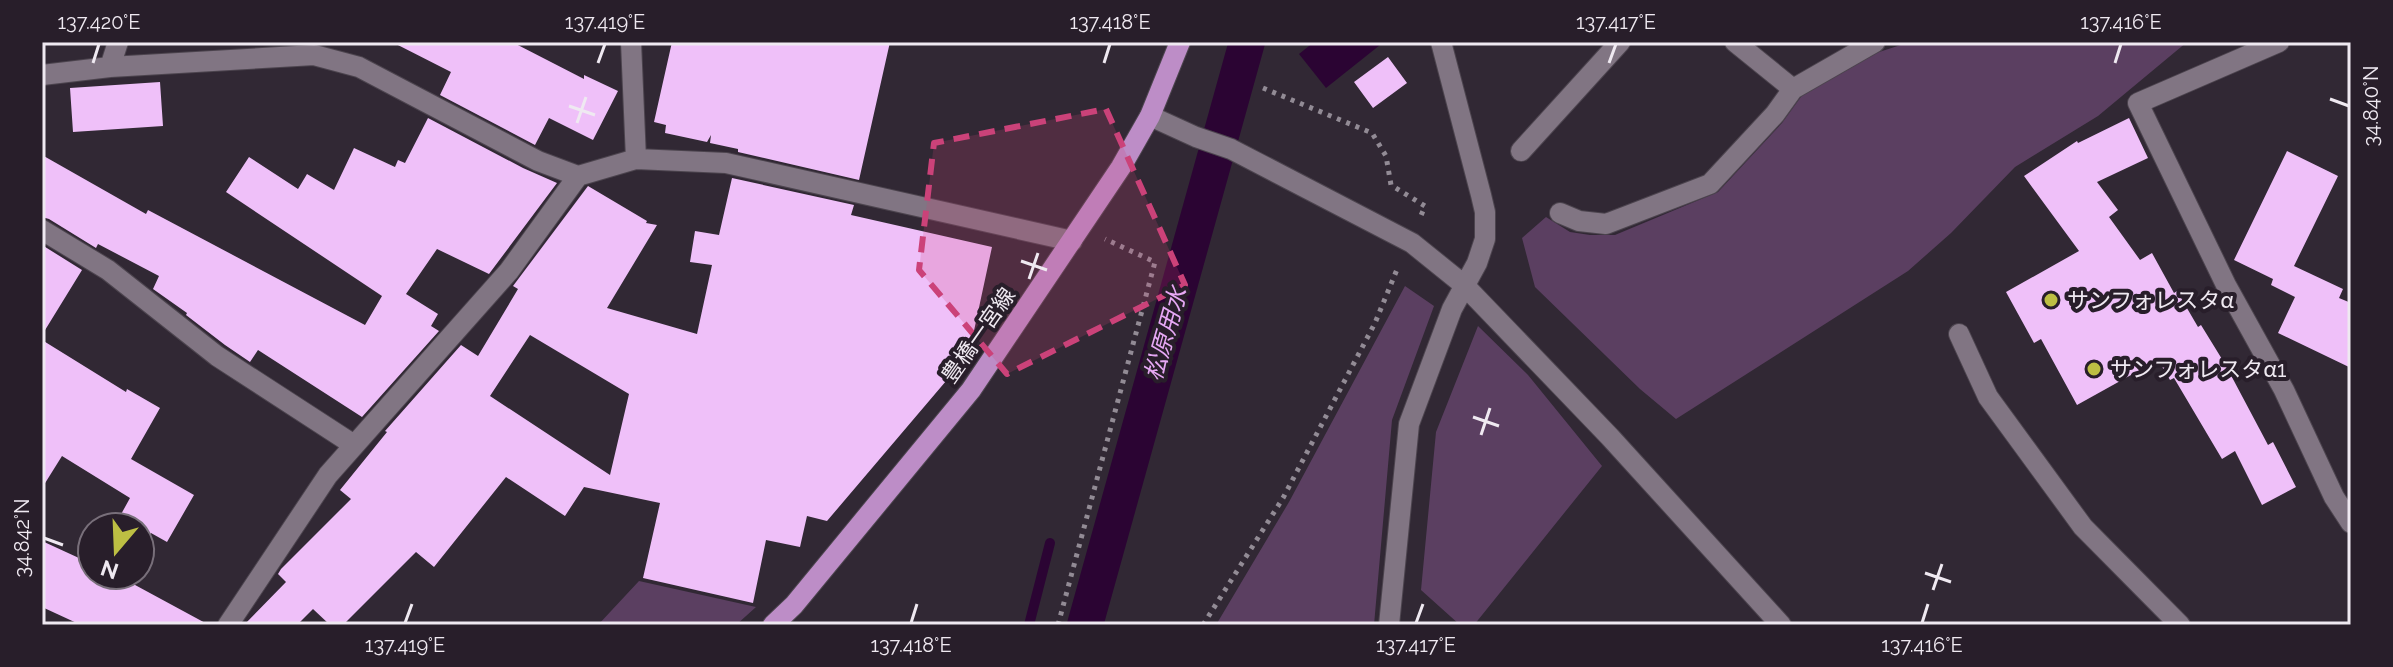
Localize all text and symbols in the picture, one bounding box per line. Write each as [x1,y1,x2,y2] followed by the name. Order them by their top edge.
[58,10,140,34] text: 137.420°E
[565,10,645,34] text: 137.419°E
[1069,10,1151,34] text: 137.418°E
[1576,10,1656,34] text: 137.417°E
[2080,10,2162,34] text: 137.416°E
[2359,66,2383,146] text: 34.840°N
[1138,281,1194,384] water label: 松原用水
[936,282,1020,388] street label: 豊橋一宮線
[2067,287,2234,313] place label: サンフォレスタα
[2042,291,2060,309] marker: サンフォレスタα
[2110,356,2287,382] place label: サンフォレスタα1
[2085,360,2103,378] marker: サンフォレスタα1
[10,498,34,578] text: 34.842°N
[76,511,156,591] north arrow
[97,555,122,585] text: N
[365,633,445,657] text: 137.419°E
[870,633,952,657] text: 137.418°E
[1376,633,1456,657] text: 137.417°E
[1881,633,1963,657] text: 137.416°E

